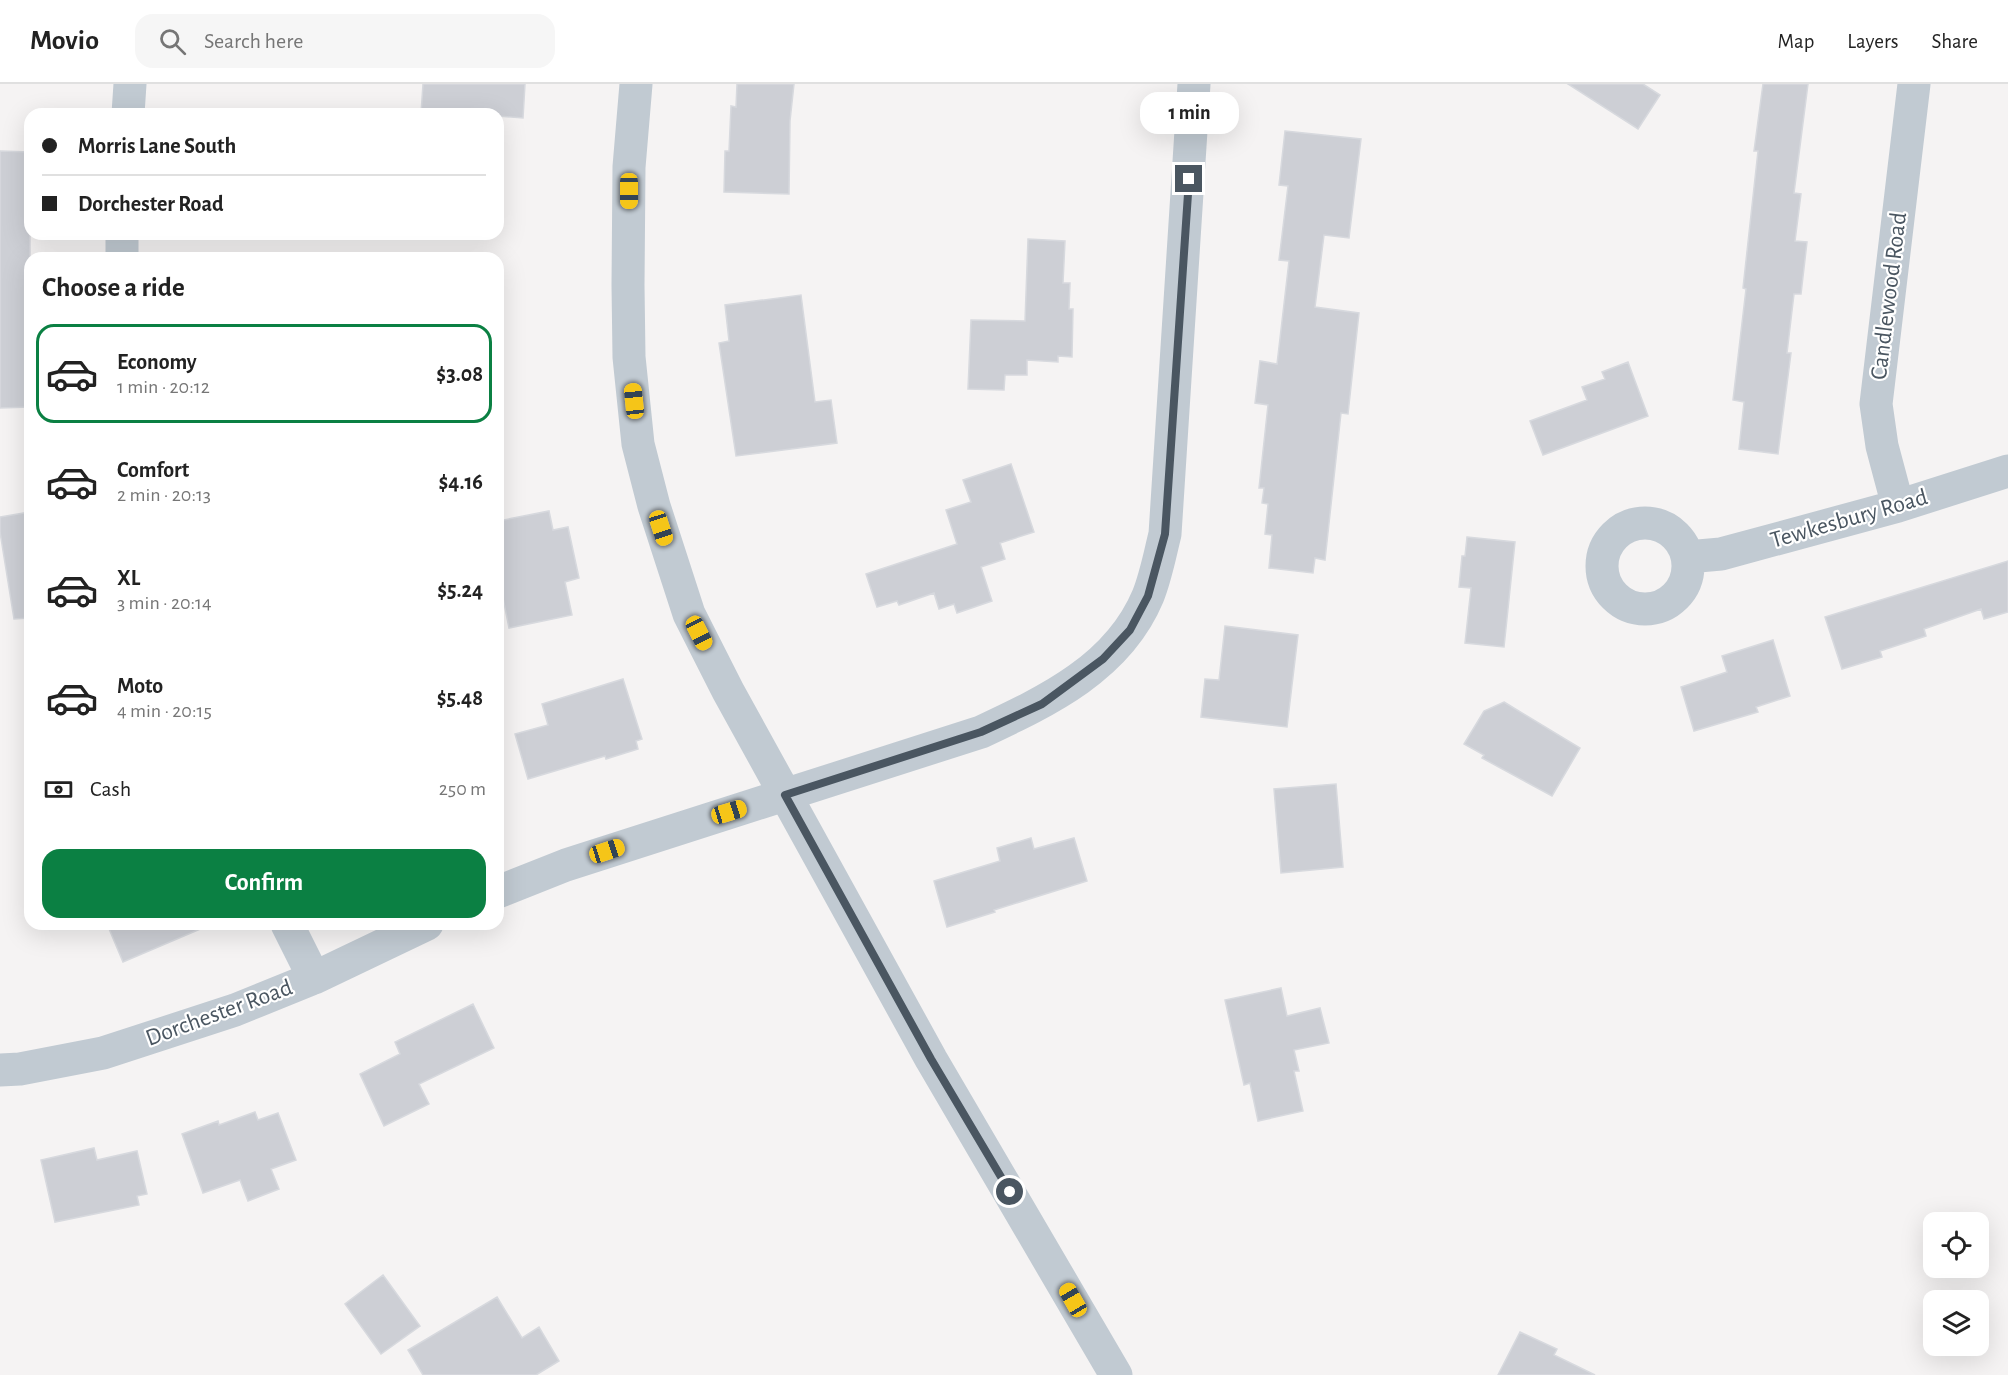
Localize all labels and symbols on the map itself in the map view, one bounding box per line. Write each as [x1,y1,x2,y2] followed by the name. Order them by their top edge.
[1140,92,1238,134] callout: 1 min
[1175,165,1202,192] route end
[620,173,638,209] car
[1867,211,1911,381] street label: Candlewood Road
[623,382,645,420] car
[1768,485,1930,553] street label: Tewkesbury Road
[647,508,675,548] car
[683,613,715,653] car
[709,798,749,826] car
[587,837,627,865] car
[142,975,296,1051] street label: Dorchester Road
[996,1178,1023,1205] route start
[1056,1280,1090,1320] car

